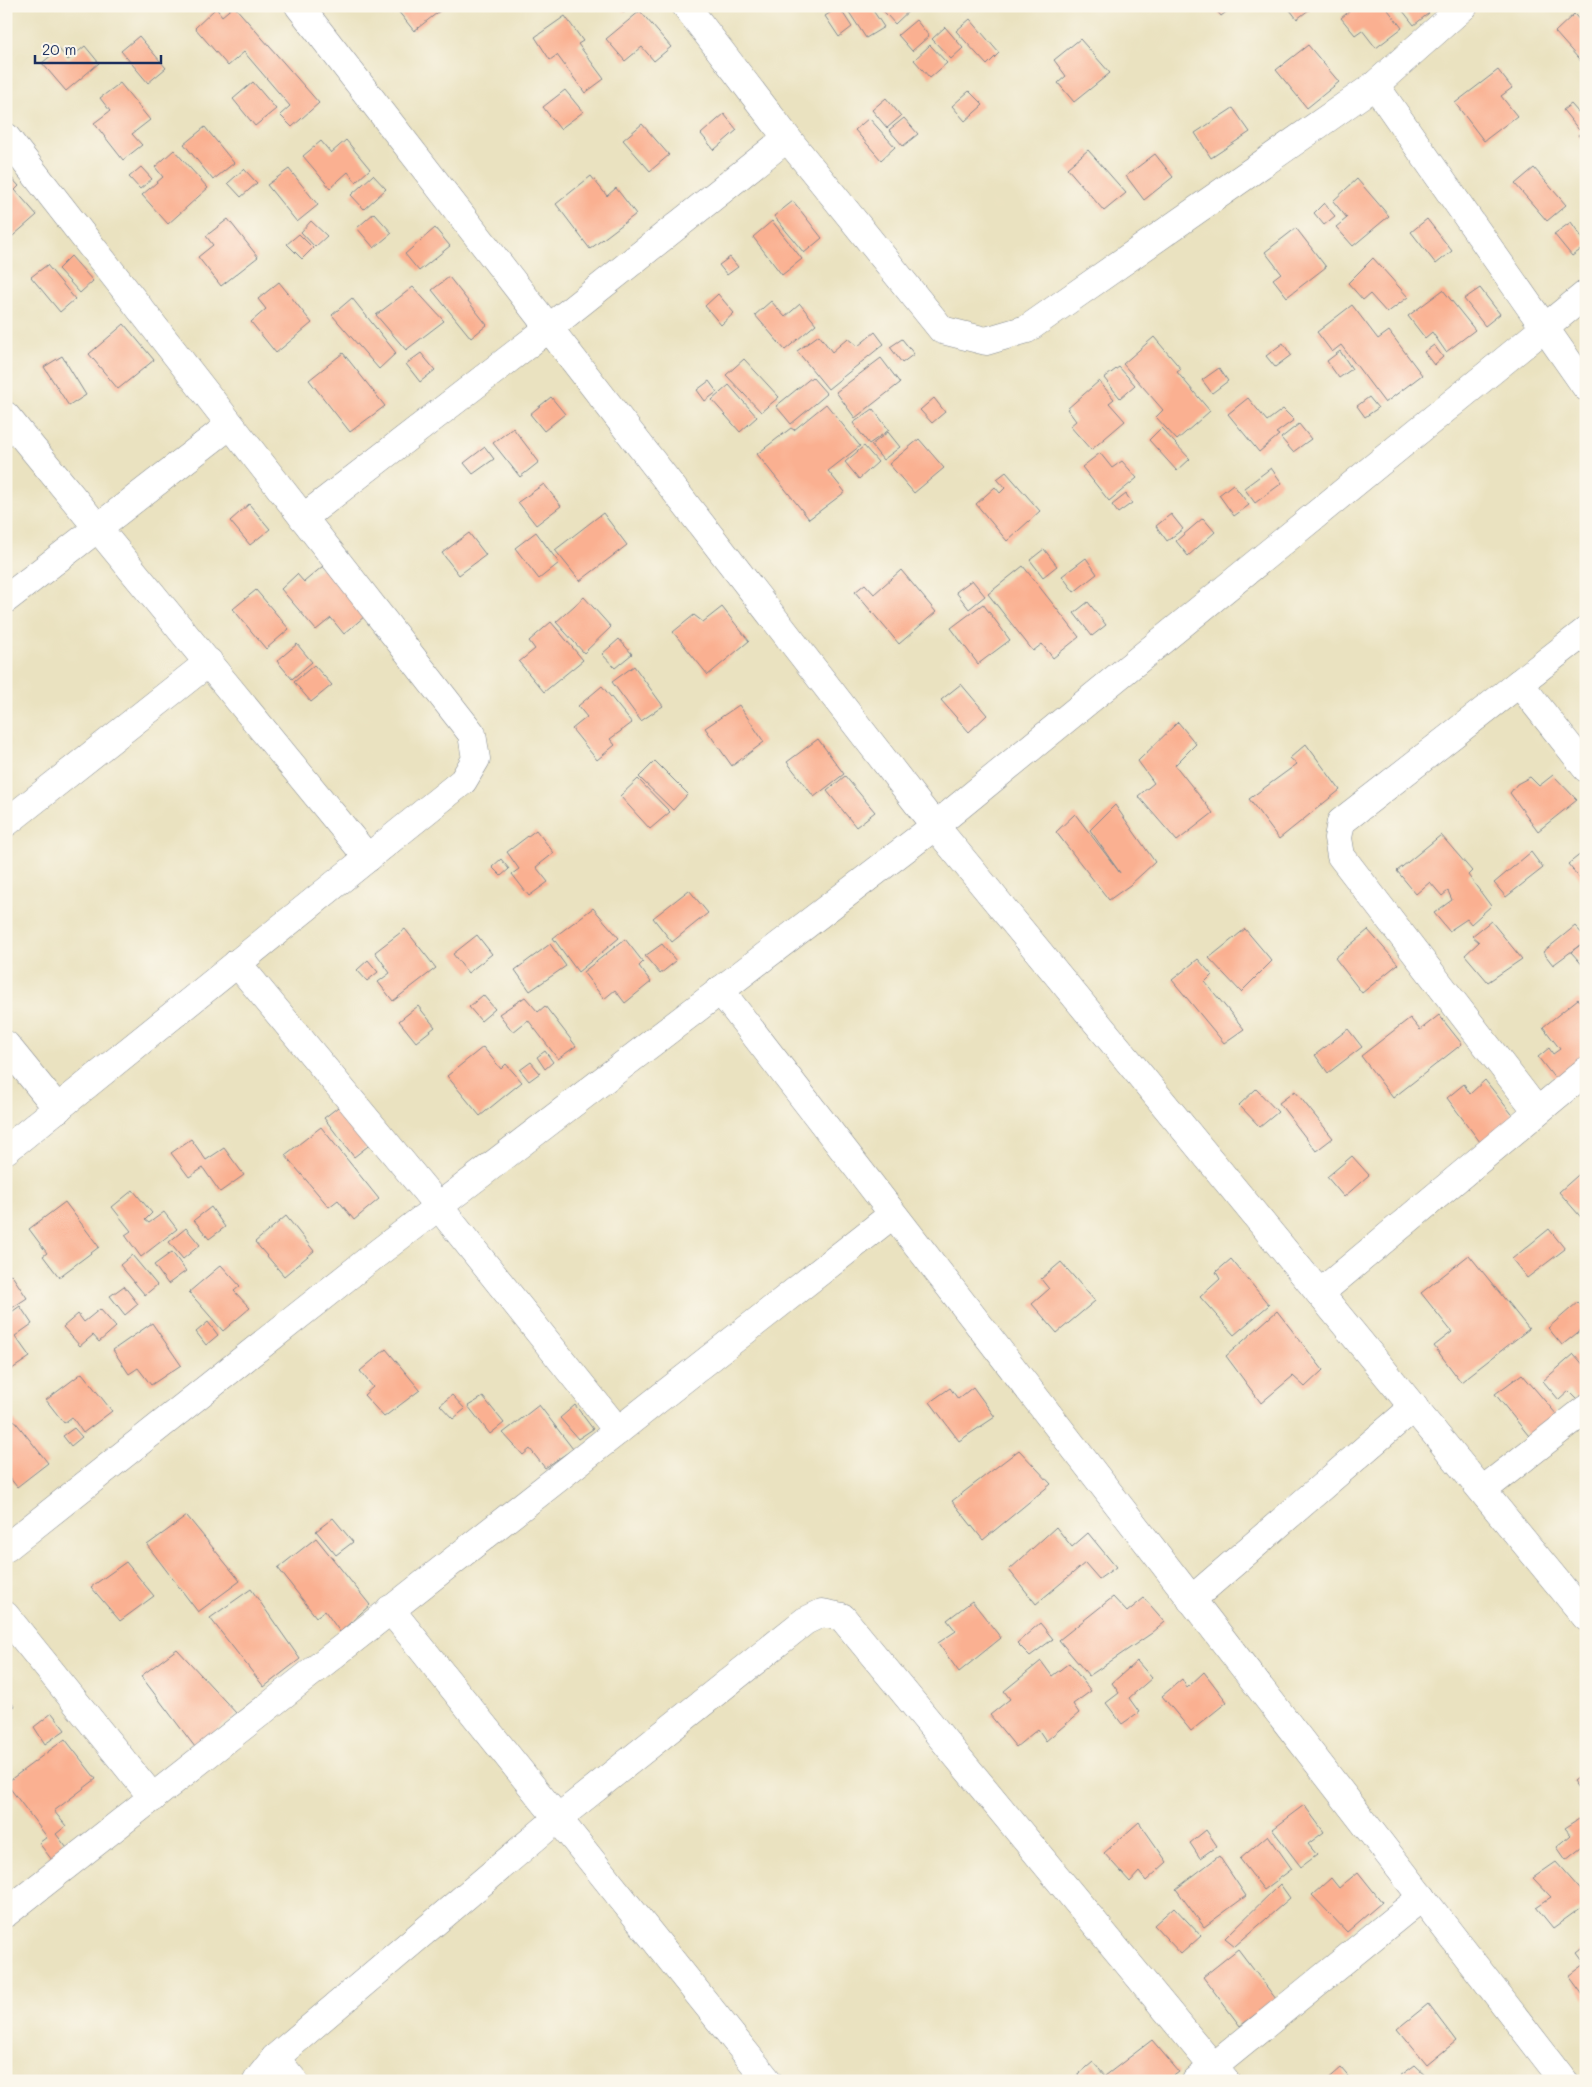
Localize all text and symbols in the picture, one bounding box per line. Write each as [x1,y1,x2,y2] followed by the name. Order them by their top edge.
[35,32,161,64] scale bar
[42,39,76,59] text: 20 m

